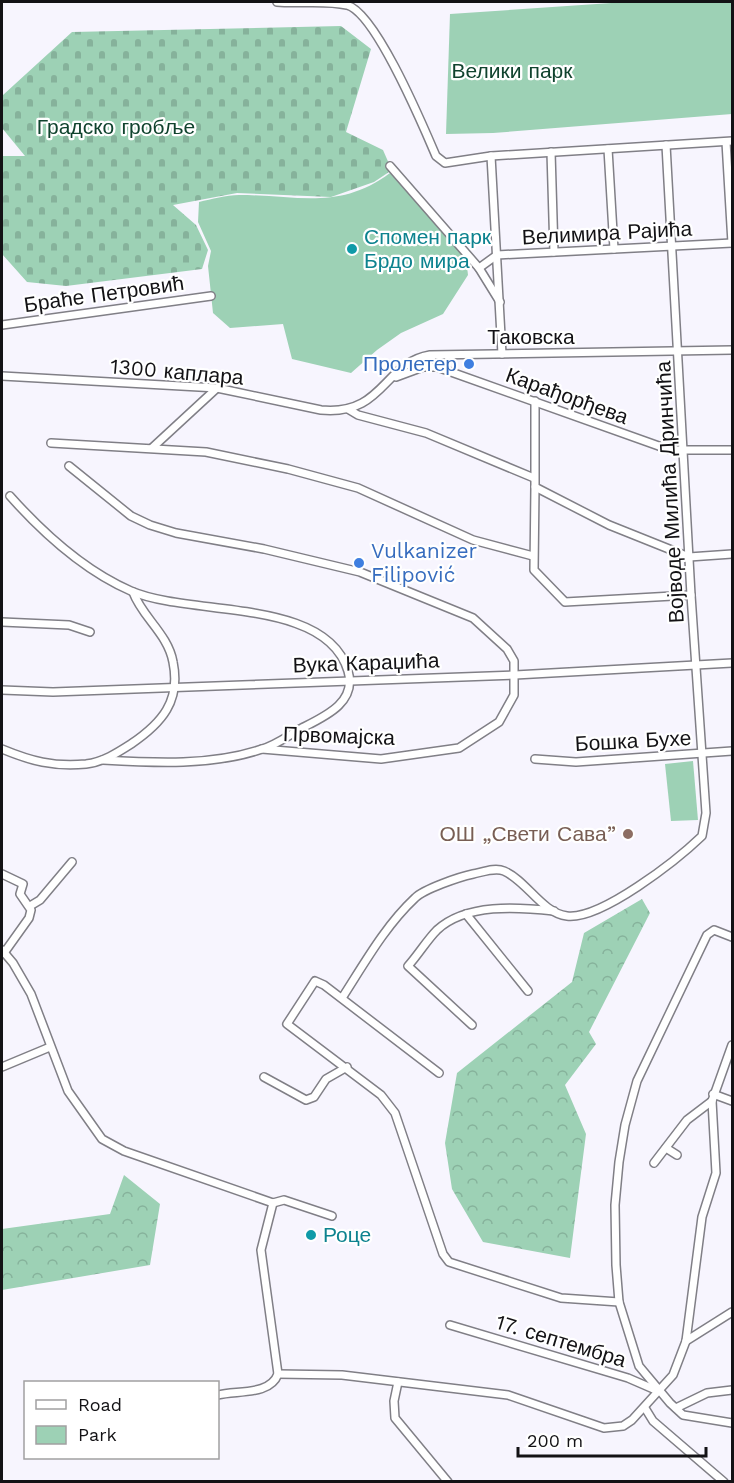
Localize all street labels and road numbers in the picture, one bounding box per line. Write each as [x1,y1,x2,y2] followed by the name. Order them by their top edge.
[521,216,693,249] street label: Велимира Рајића
[22,270,186,317] street label: Браће Петровић
[487,324,575,349] street label: Таковска
[109,353,245,390] street label: 1300 каплара
[650,360,689,624] street label: Војводе Милића Дринчића
[503,362,632,429] street label: Карађорђева
[292,647,440,678] street label: Вука Караџића
[283,721,396,750] street label: Првомајска
[574,725,692,756] street label: Бошка Бухе
[493,1309,630,1372] street label: 17. септембра

